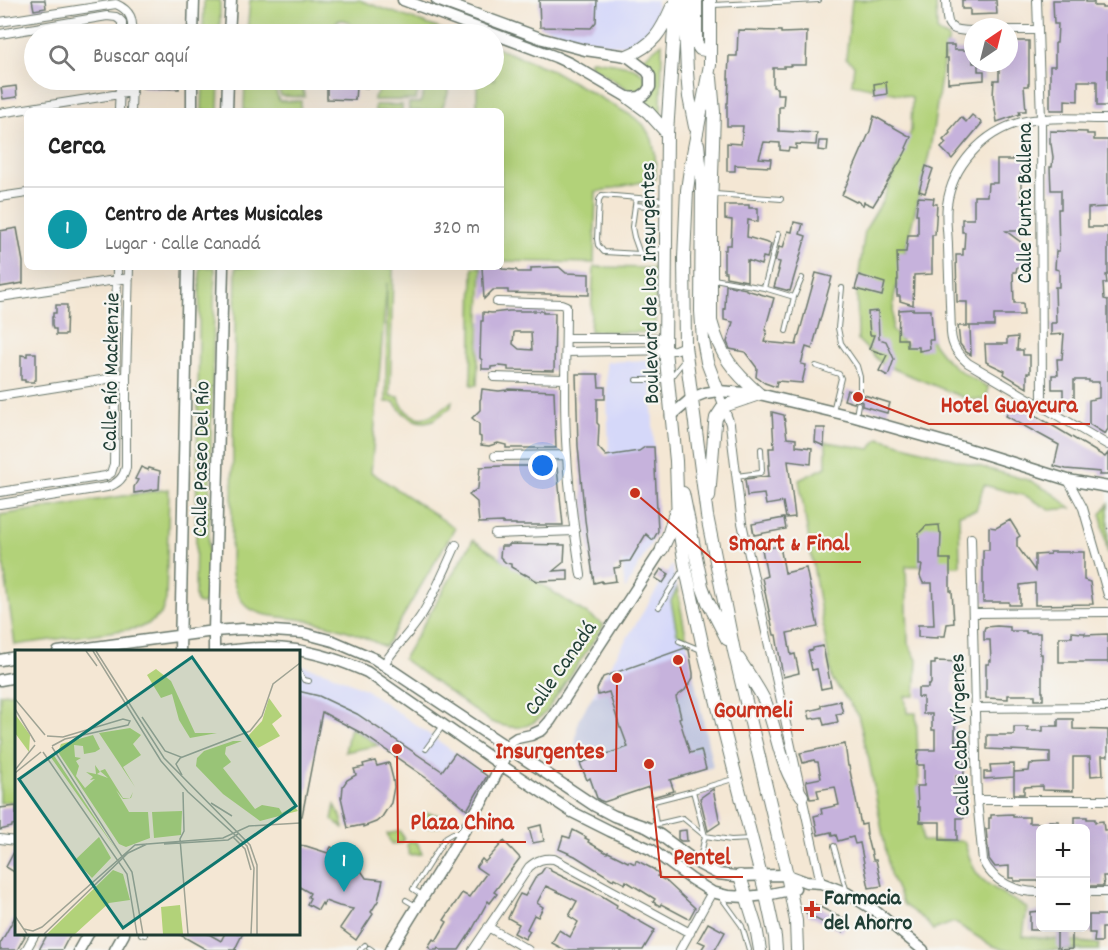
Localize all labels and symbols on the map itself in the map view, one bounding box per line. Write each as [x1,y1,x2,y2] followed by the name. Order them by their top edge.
[964,18,1018,72] north arrow
[1011,122,1042,283] street label: Calle Punta Ballena
[634,161,669,404] street label: Boulevard de los Insurgentes
[96,292,129,452] street label: Calle Río Mackenzie
[186,381,219,537] street label: Calle Paseo Del Río
[929,382,1090,424] callout: Hotel Guaycura
[940,390,1078,424] text: Hotel Guaycura
[528,451,557,480] your location
[716,520,861,562] callout: Smart & Final
[729,528,850,562] text: Smart & Final
[518,615,606,723] street label: Calle Canadá
[15,650,300,935] inset map
[943,653,980,817] street label: Calle Cabo Vírgenes
[701,688,804,730] callout: Gourmeli
[713,695,793,729] text: Gourmeli
[483,729,616,771] callout: Insurgentes
[495,736,605,770] text: Insurgentes
[398,800,526,842] callout: Plaza China
[410,807,514,841] text: Plaza China
[661,835,743,877] callout: Pentel
[324,842,364,892] pin: 1
[673,842,731,876] text: Pentel
[824,884,912,940] place label: Farmacia del Ahorro
[805,902,819,916] marker: Farmacia del Ahorro

